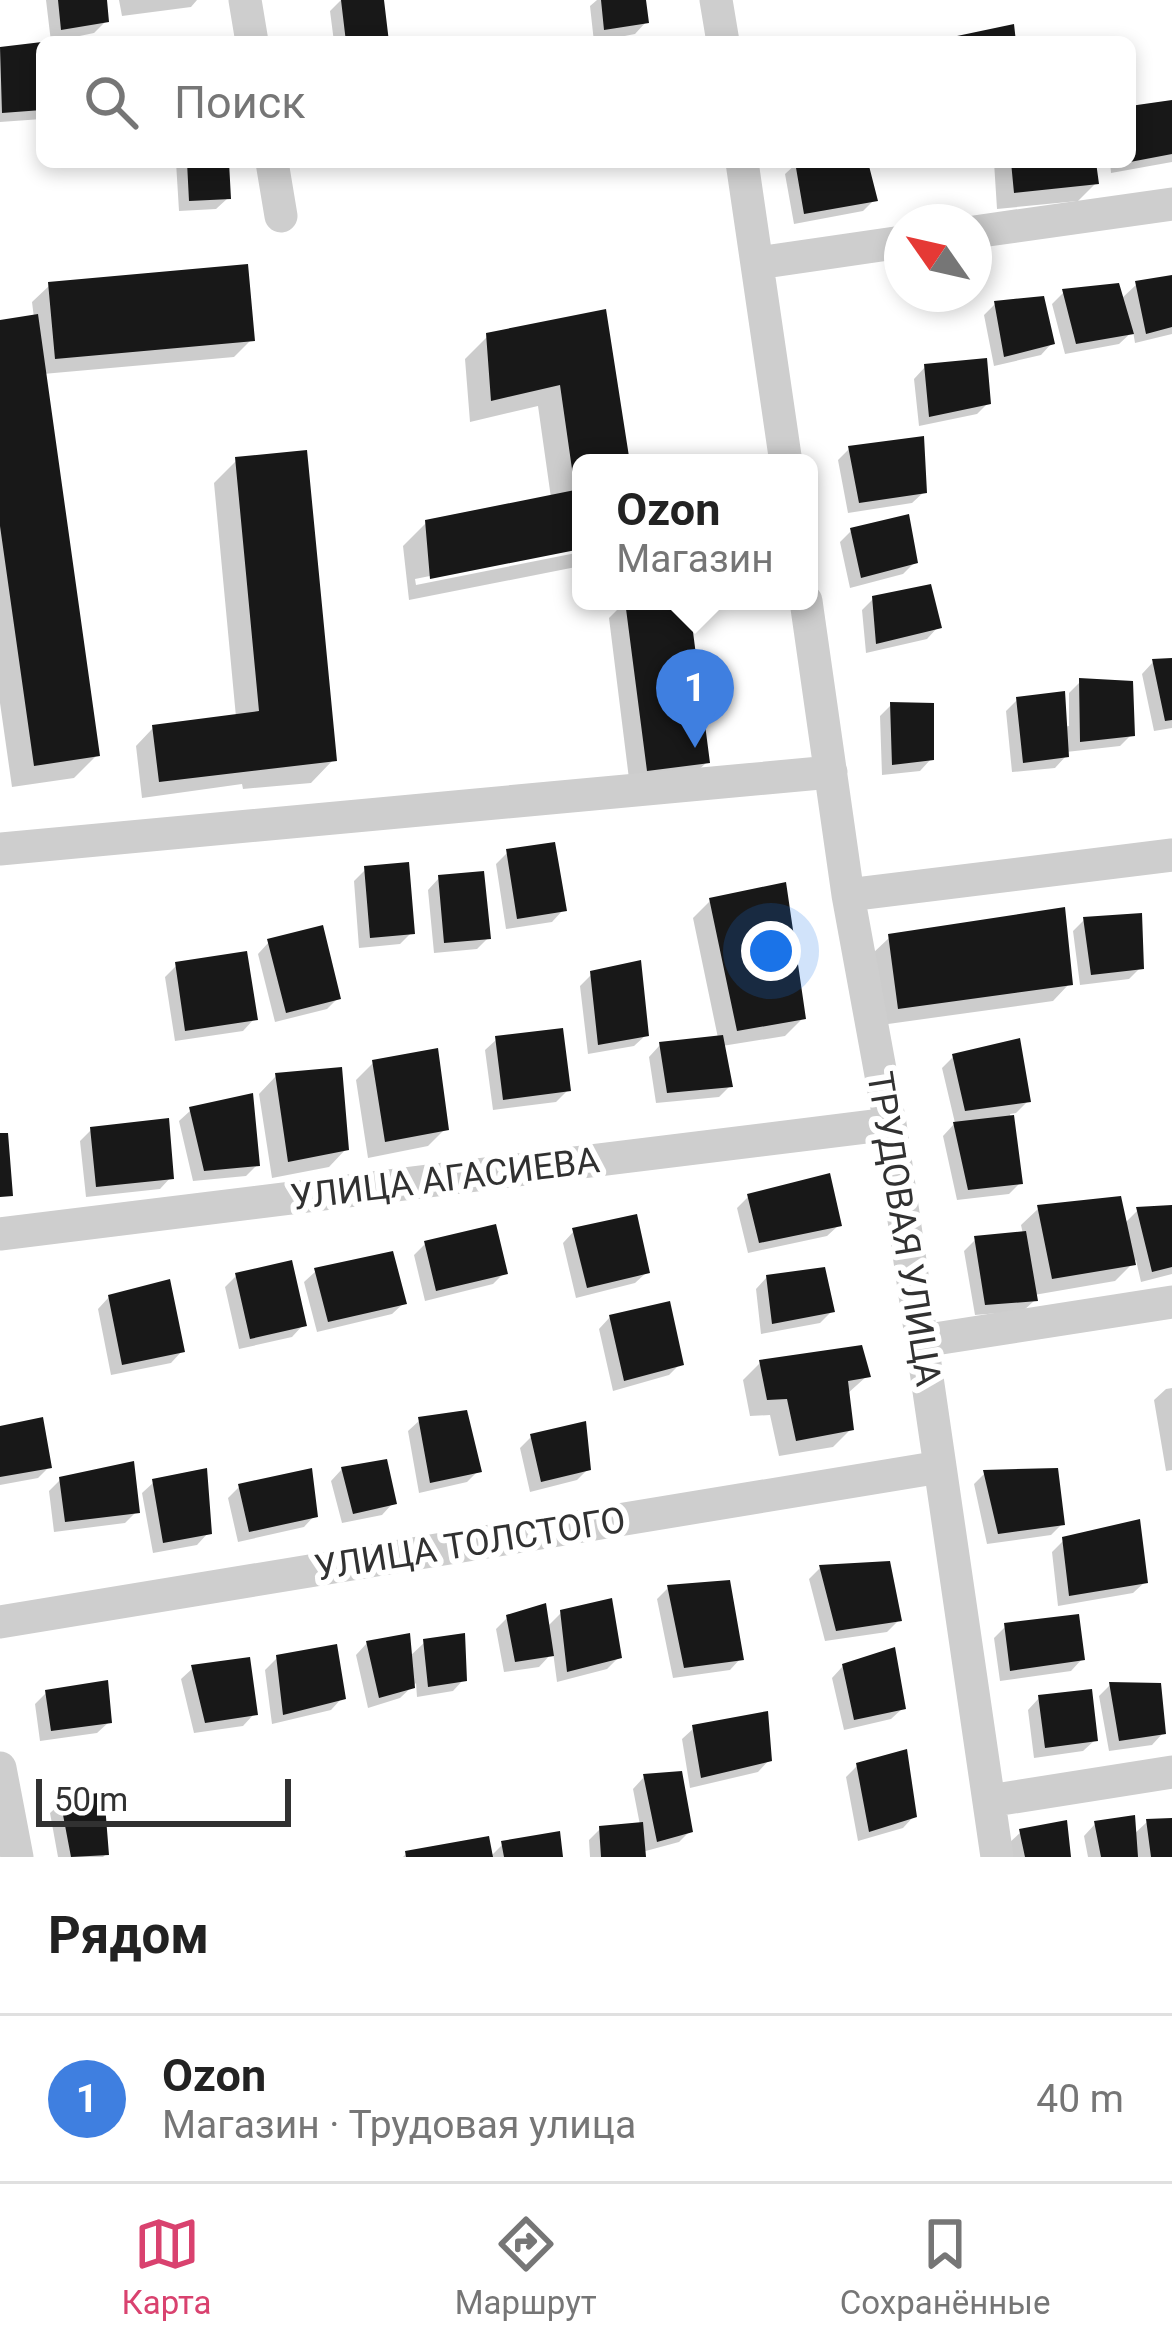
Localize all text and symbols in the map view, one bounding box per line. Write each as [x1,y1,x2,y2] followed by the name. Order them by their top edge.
[36,36,1136,168] search box
[78,69,144,135] icon: search
[174,76,306,129] text: Поиск
[884,204,992,312] north arrow
[572,454,818,610] popup
[616,483,720,536] text: Ozon
[616,536,774,582] text: Магазин
[656,649,734,748] pin: 1
[741,921,801,981] your location
[858,1069,950,1390] street label: ТРУДОВАЯ УЛИЦА
[288,1139,602,1219] street label: УЛИЦА АГАСИЕВА
[312,1499,628,1589] street label: УЛИЦА ТОЛСТОГО
[36,1773,291,1826] scale bar
[54,1780,128,1819] text: 50 m
[48,1906,209,1965] text: Рядом
[162,2049,266,2102] text: Ozon
[76,2076,98,2122] text: 1
[1036,2076,1124,2122] text: 40 m
[162,2102,636,2148] text: Магазин · Трудовая улица
[122,2211,212,2322] tab: Карта
[455,2211,597,2322] tab: Маршрут
[840,2211,1050,2322] tab: Сохранённые

